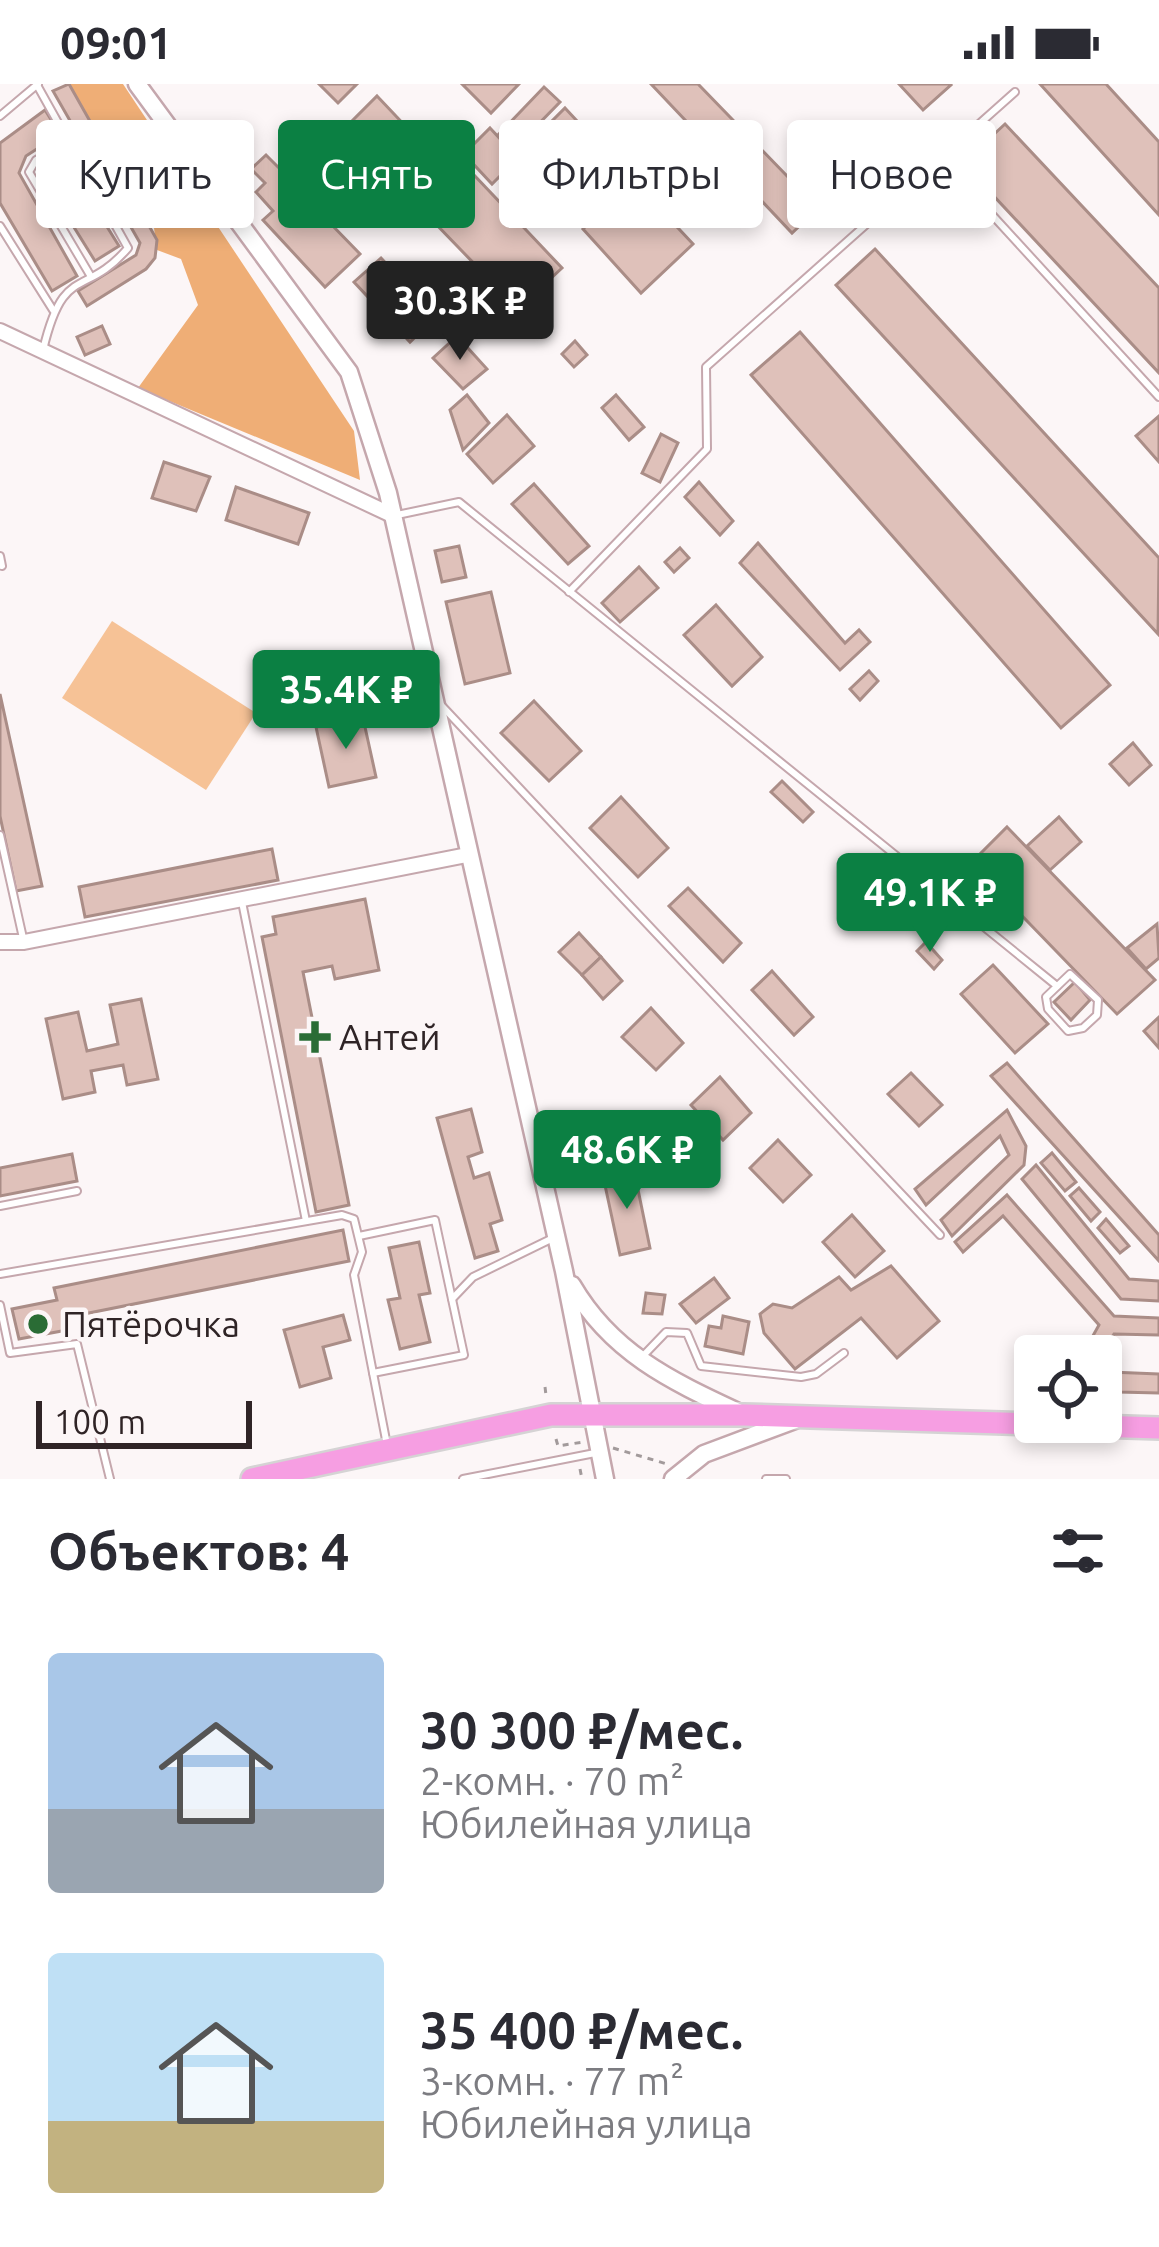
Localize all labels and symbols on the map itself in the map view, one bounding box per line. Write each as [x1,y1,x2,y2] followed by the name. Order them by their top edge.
[349,261,571,363] pin: 30.3K ₽
[235,650,457,752] pin: 35.4K ₽
[819,853,1041,955] pin: 49.1K ₽
[339,1016,441,1057] place label: Антей
[302,1024,328,1050] marker: Антей
[516,1110,738,1212] pin: 48.6K ₽
[62,1303,240,1344] place label: Пятёрочка
[25,1311,51,1337] marker: Пятёрочка
[36,1395,252,1448] scale bar

